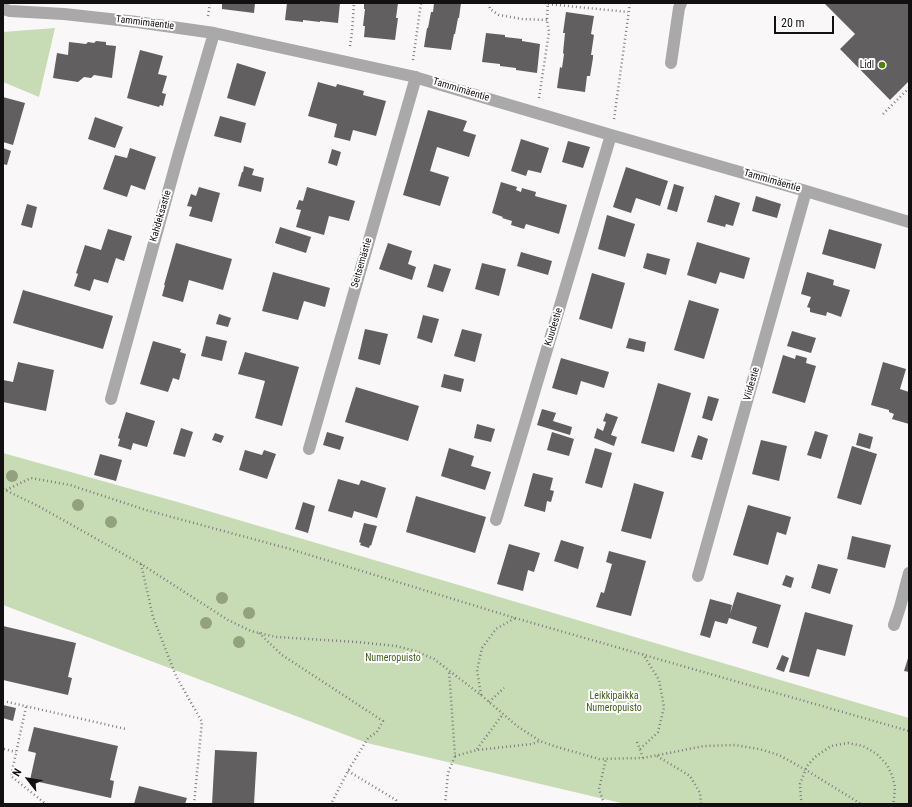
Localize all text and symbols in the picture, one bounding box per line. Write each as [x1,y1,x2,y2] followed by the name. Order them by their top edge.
[776,8,836,34] scale bar
[115,13,175,33] street label: Tammimäentie
[781,16,805,30] text: 20 m
[860,59,874,71] place label: Lidl
[877,60,887,70] marker: Lidl
[431,76,491,104] street label: Tammimäentie
[742,167,802,195] street label: Tammimäentie
[148,189,174,243] street label: Kahdeksastie
[349,237,375,289] street label: Seitsemästie
[543,307,565,347] street label: Kuudestie
[741,366,763,402] street label: Viidestie
[365,652,421,664] park label: Numeropuisto
[586,690,642,714] park label: Leikkipaikka Numeropuisto
[8,759,48,799] north arrow
[10,766,25,779] text: N

